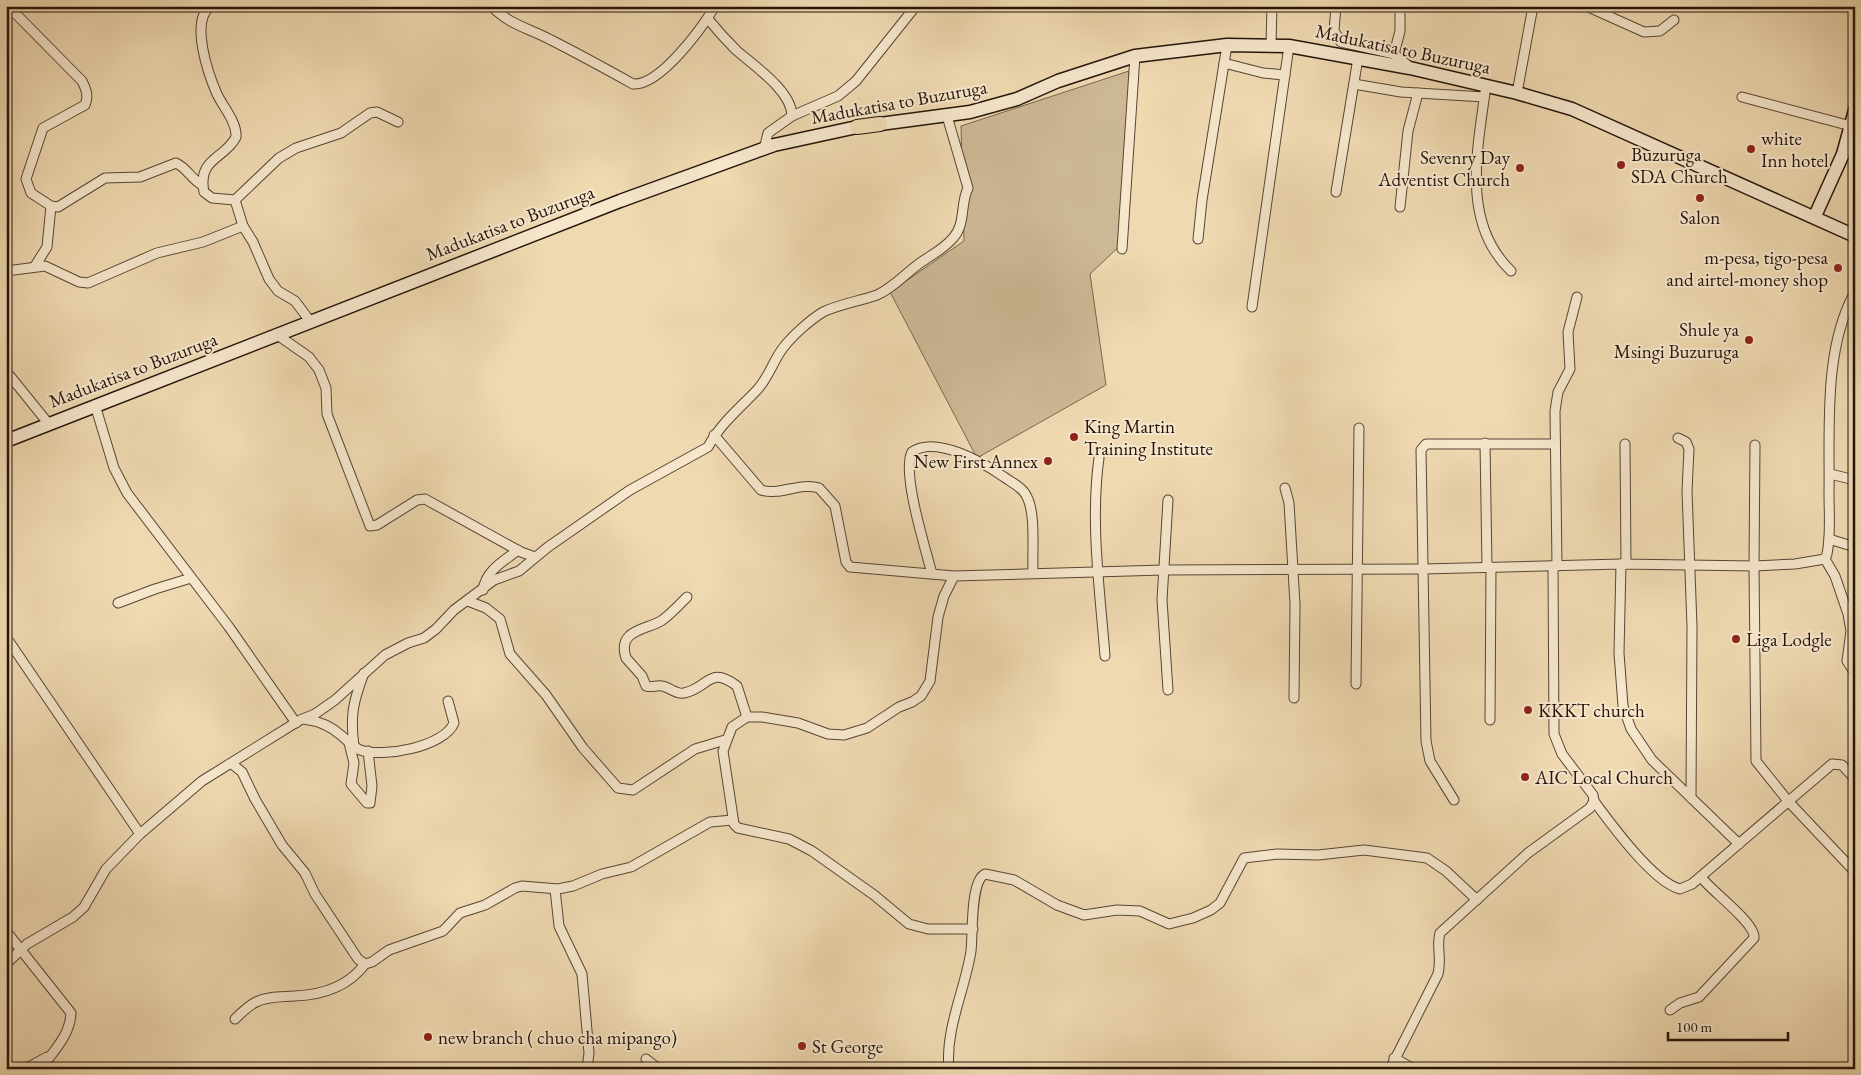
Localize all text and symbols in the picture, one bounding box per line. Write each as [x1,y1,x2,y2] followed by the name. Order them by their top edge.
[1313,18,1493,80] street label: Madukatisa to Buzuruga
[809,74,989,130] street label: Madukatisa to Buzuruga
[1761,126,1829,173] place label: white Inn hotel
[1631,142,1728,189] place label: Buzuruga SDA Church
[1745,143,1757,155] marker: white Inn hotel
[1377,145,1511,192] place label: Sevenry Day Adventist Church
[1615,159,1627,171] marker: Buzuruga SDA Church
[1514,162,1526,174] marker: Sevenry Day Adventist Church
[422,179,598,267] street label: Madukatisa to Buzuruga
[1694,192,1706,204] marker: Salon
[1680,205,1720,230] place label: Salon
[1666,245,1828,292] place label: m-pesa, tigo-pesa and airtel-money shop
[1832,262,1844,274] marker: m-pesa, tigo-pesa and airtel-money shop
[1614,317,1739,364] place label: Shule ya Msingi Buzuruga
[45,326,221,414] street label: Madukatisa to Buzuruga
[1743,334,1755,346] marker: Shule ya Msingi Buzuruga
[1084,414,1213,461] place label: King Martin Training Institute
[1068,431,1080,443] marker: King Martin Training Institute
[914,449,1039,474] place label: New First Annex
[1042,455,1054,467] marker: New First Annex
[1746,627,1832,652] place label: Liga Lodgle
[1730,633,1742,645] marker: Liga Lodgle
[1538,698,1645,723] place label: KKKT church
[1522,704,1534,716] marker: KKKT church
[1534,765,1673,790] place label: AIC Local Church
[1519,771,1531,783] marker: AIC Local Church
[1668,1010,1788,1042] scale bar
[1676,1017,1713,1036] text: 100 m
[438,1025,677,1050] place label: new branch ( chuo cha mipango)
[422,1031,434,1043] marker: new branch ( chuo cha mipango)
[812,1034,883,1059] place label: St George
[796,1040,808,1052] marker: St George

